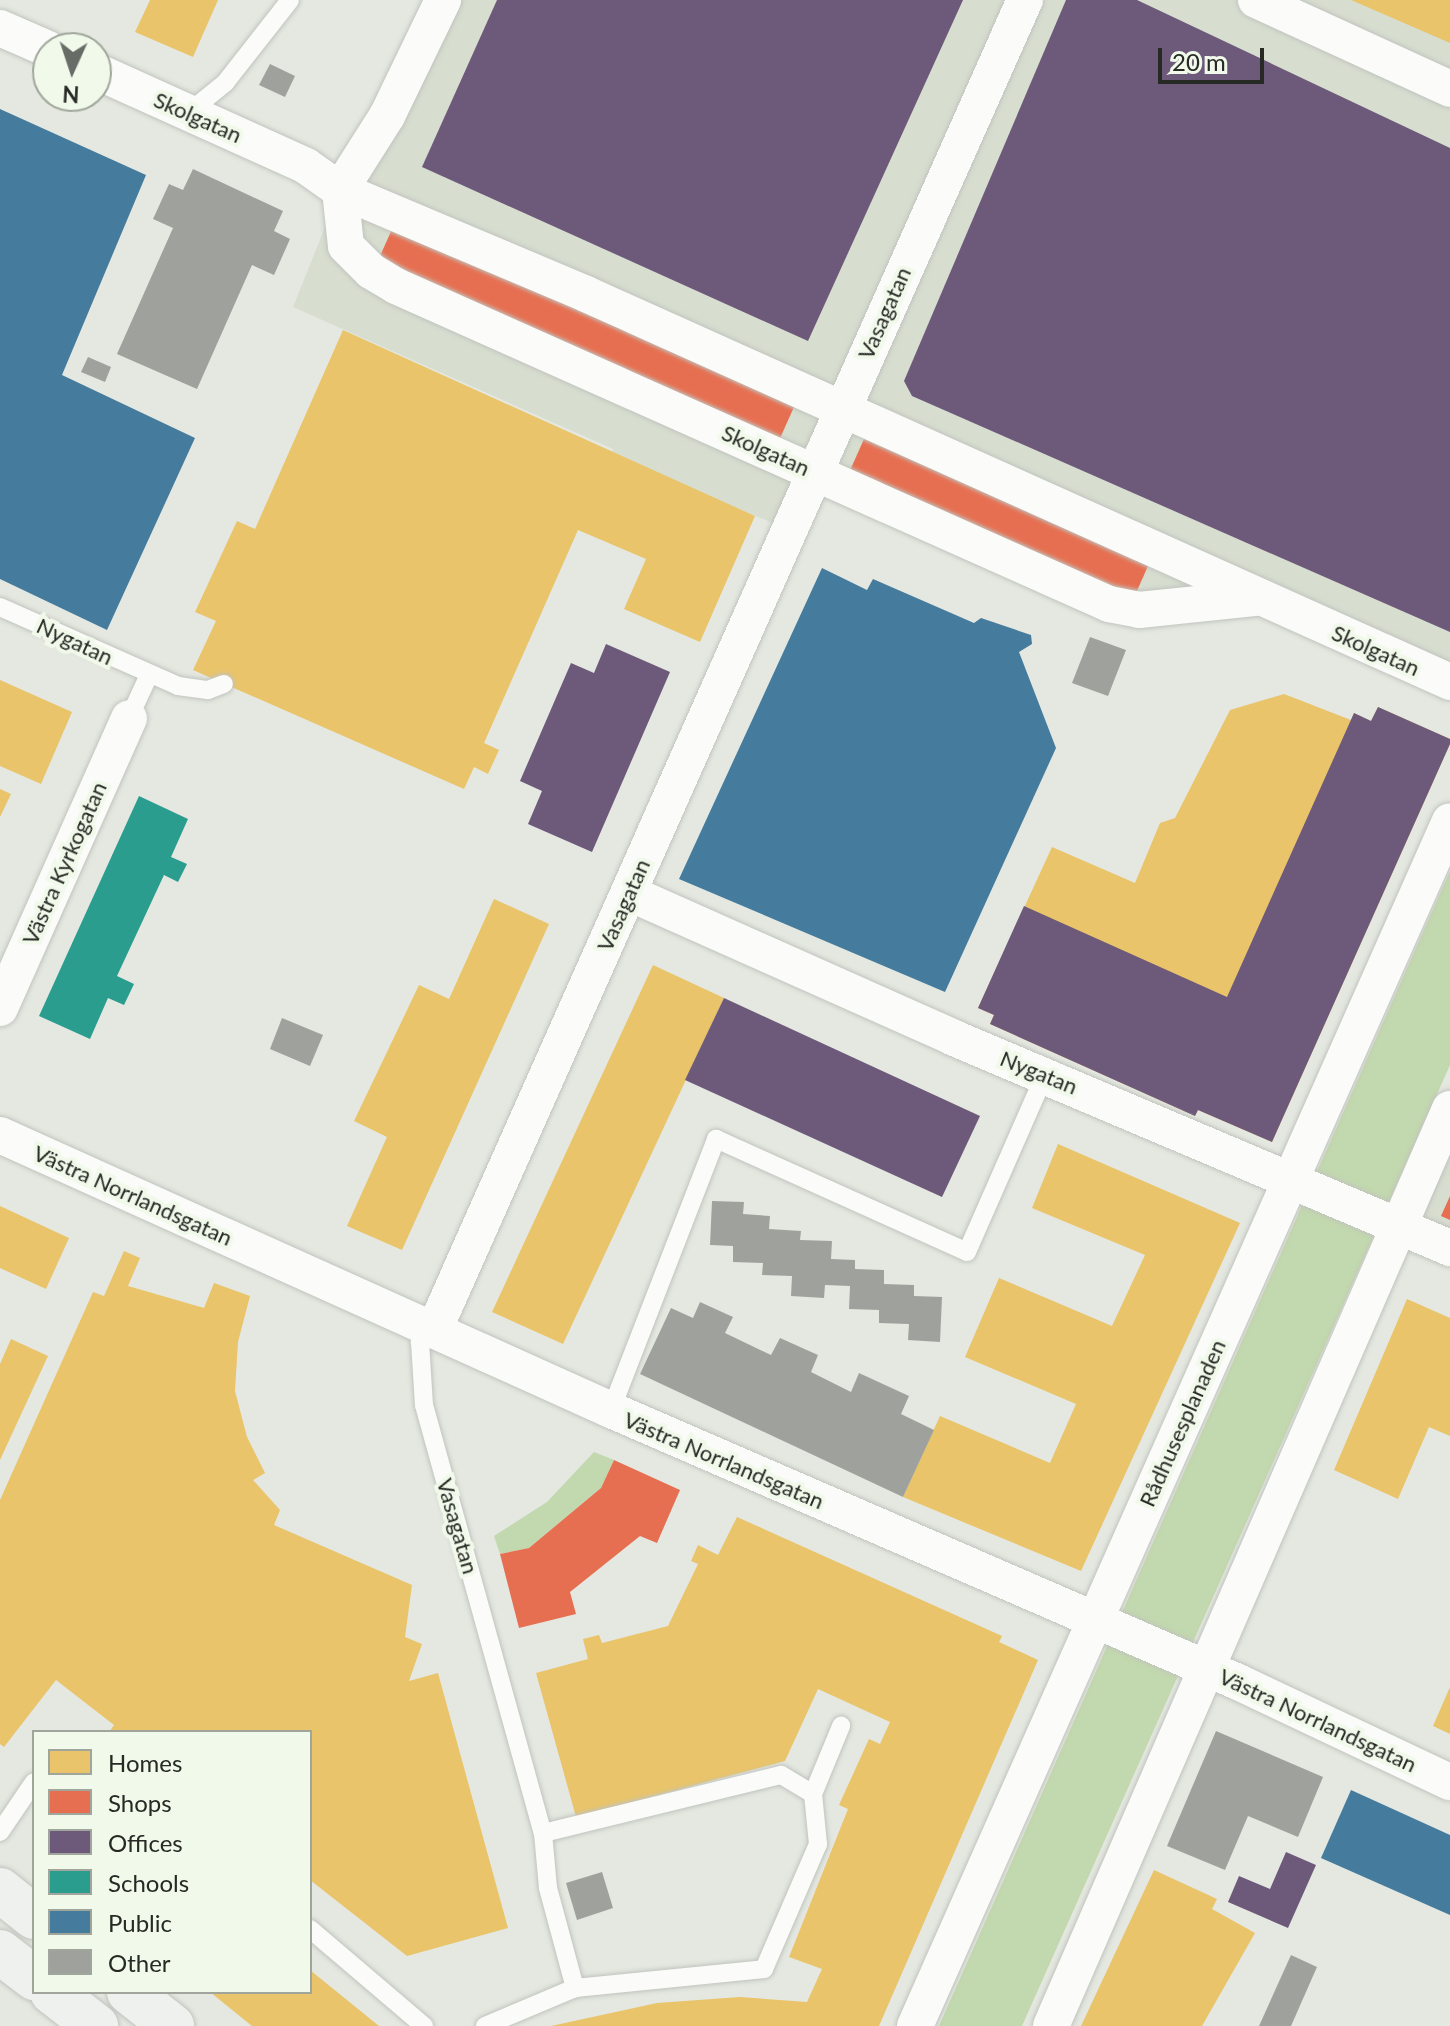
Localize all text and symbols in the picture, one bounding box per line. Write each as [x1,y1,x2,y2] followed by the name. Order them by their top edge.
[32,32,112,112] north arrow
[1162,32,1268,82] scale bar
[1172,47,1226,76] text: 20 m
[62,81,80,108] text: N
[150,86,246,148] street label: Skolgatan
[852,263,916,363] street label: Vasagatan
[718,419,814,481] street label: Skolgatan
[33,612,117,670] street label: Nygatan
[1328,619,1424,681] street label: Skolgatan
[16,778,112,948] street label: Västra Kyrkogatan
[591,855,655,955] street label: Vasagatan
[997,1045,1081,1099] street label: Nygatan
[30,1139,236,1251] street label: Västra Norrlandsgatan
[1133,1335,1231,1511] street label: Rådhusesplanaden
[620,1406,828,1514] street label: Västra Norrlandsgatan
[432,1475,484,1577] street label: Vasagatan
[1215,1663,1421,1777] street label: Västra Norrlandsgatan
[32,1730,312,1994] legend
[108,1748,182,1777] text: Homes
[108,1788,172,1817] text: Shops
[108,1828,183,1857] text: Offices
[108,1868,189,1897] text: Schools
[108,1908,172,1937] text: Public
[108,1948,171,1977] text: Other

